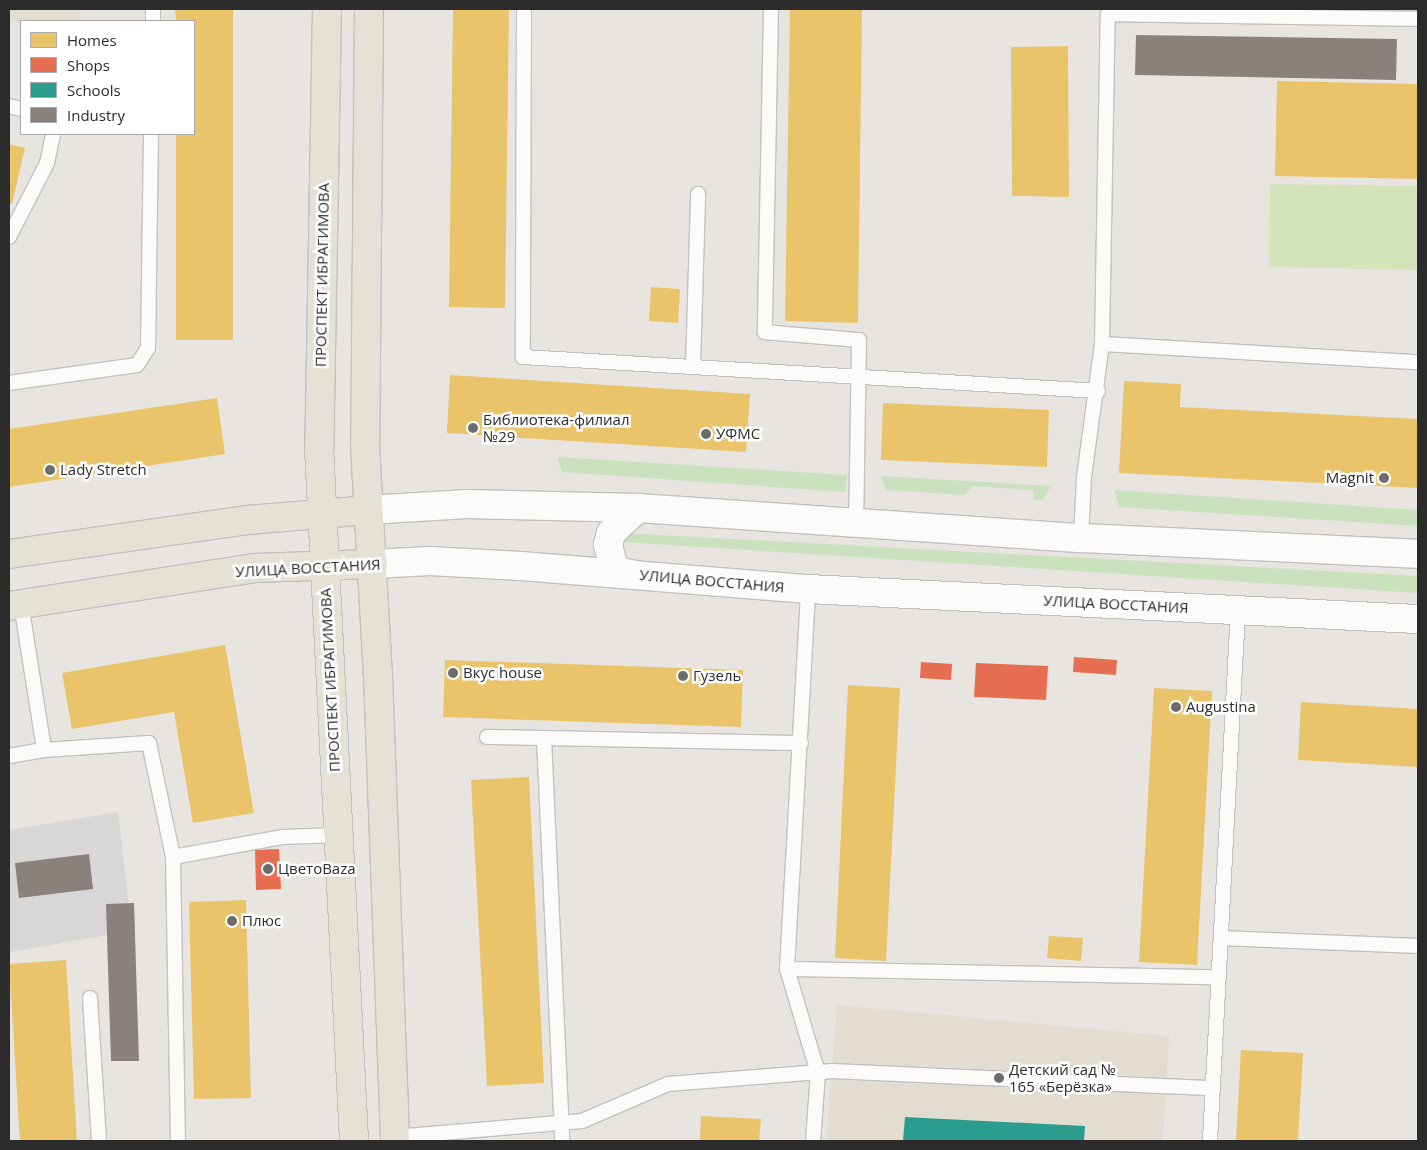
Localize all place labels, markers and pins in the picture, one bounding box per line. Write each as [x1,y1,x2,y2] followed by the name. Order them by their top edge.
[483,410,629,445] place label: Библиотека-филиал №29
[467,422,479,434] marker: Библиотека-филиал №29
[716,425,760,443] place label: УФМС
[700,428,712,440] marker: УФМС
[60,461,147,479] place label: Lady Stretch
[44,464,56,476] marker: Lady Stretch
[1326,469,1374,487] place label: Magnit
[1378,472,1390,484] marker: Magnit
[463,664,542,682] place label: Вкус house
[447,667,459,679] marker: Вкус house
[693,667,741,685] place label: Гузель
[677,670,689,682] marker: Гузель
[1186,698,1256,716] place label: Augustina
[1170,701,1182,713] marker: Augustina
[278,860,356,878] place label: ЦветоBaza
[262,863,274,875] marker: ЦветоBaza
[242,912,281,930] place label: Плюс
[226,915,238,927] marker: Плюс
[1009,1060,1116,1095] place label: Детский сад № 165 «Берёзка»
[993,1072,1005,1084] marker: Детский сад № 165 «Берёзка»

